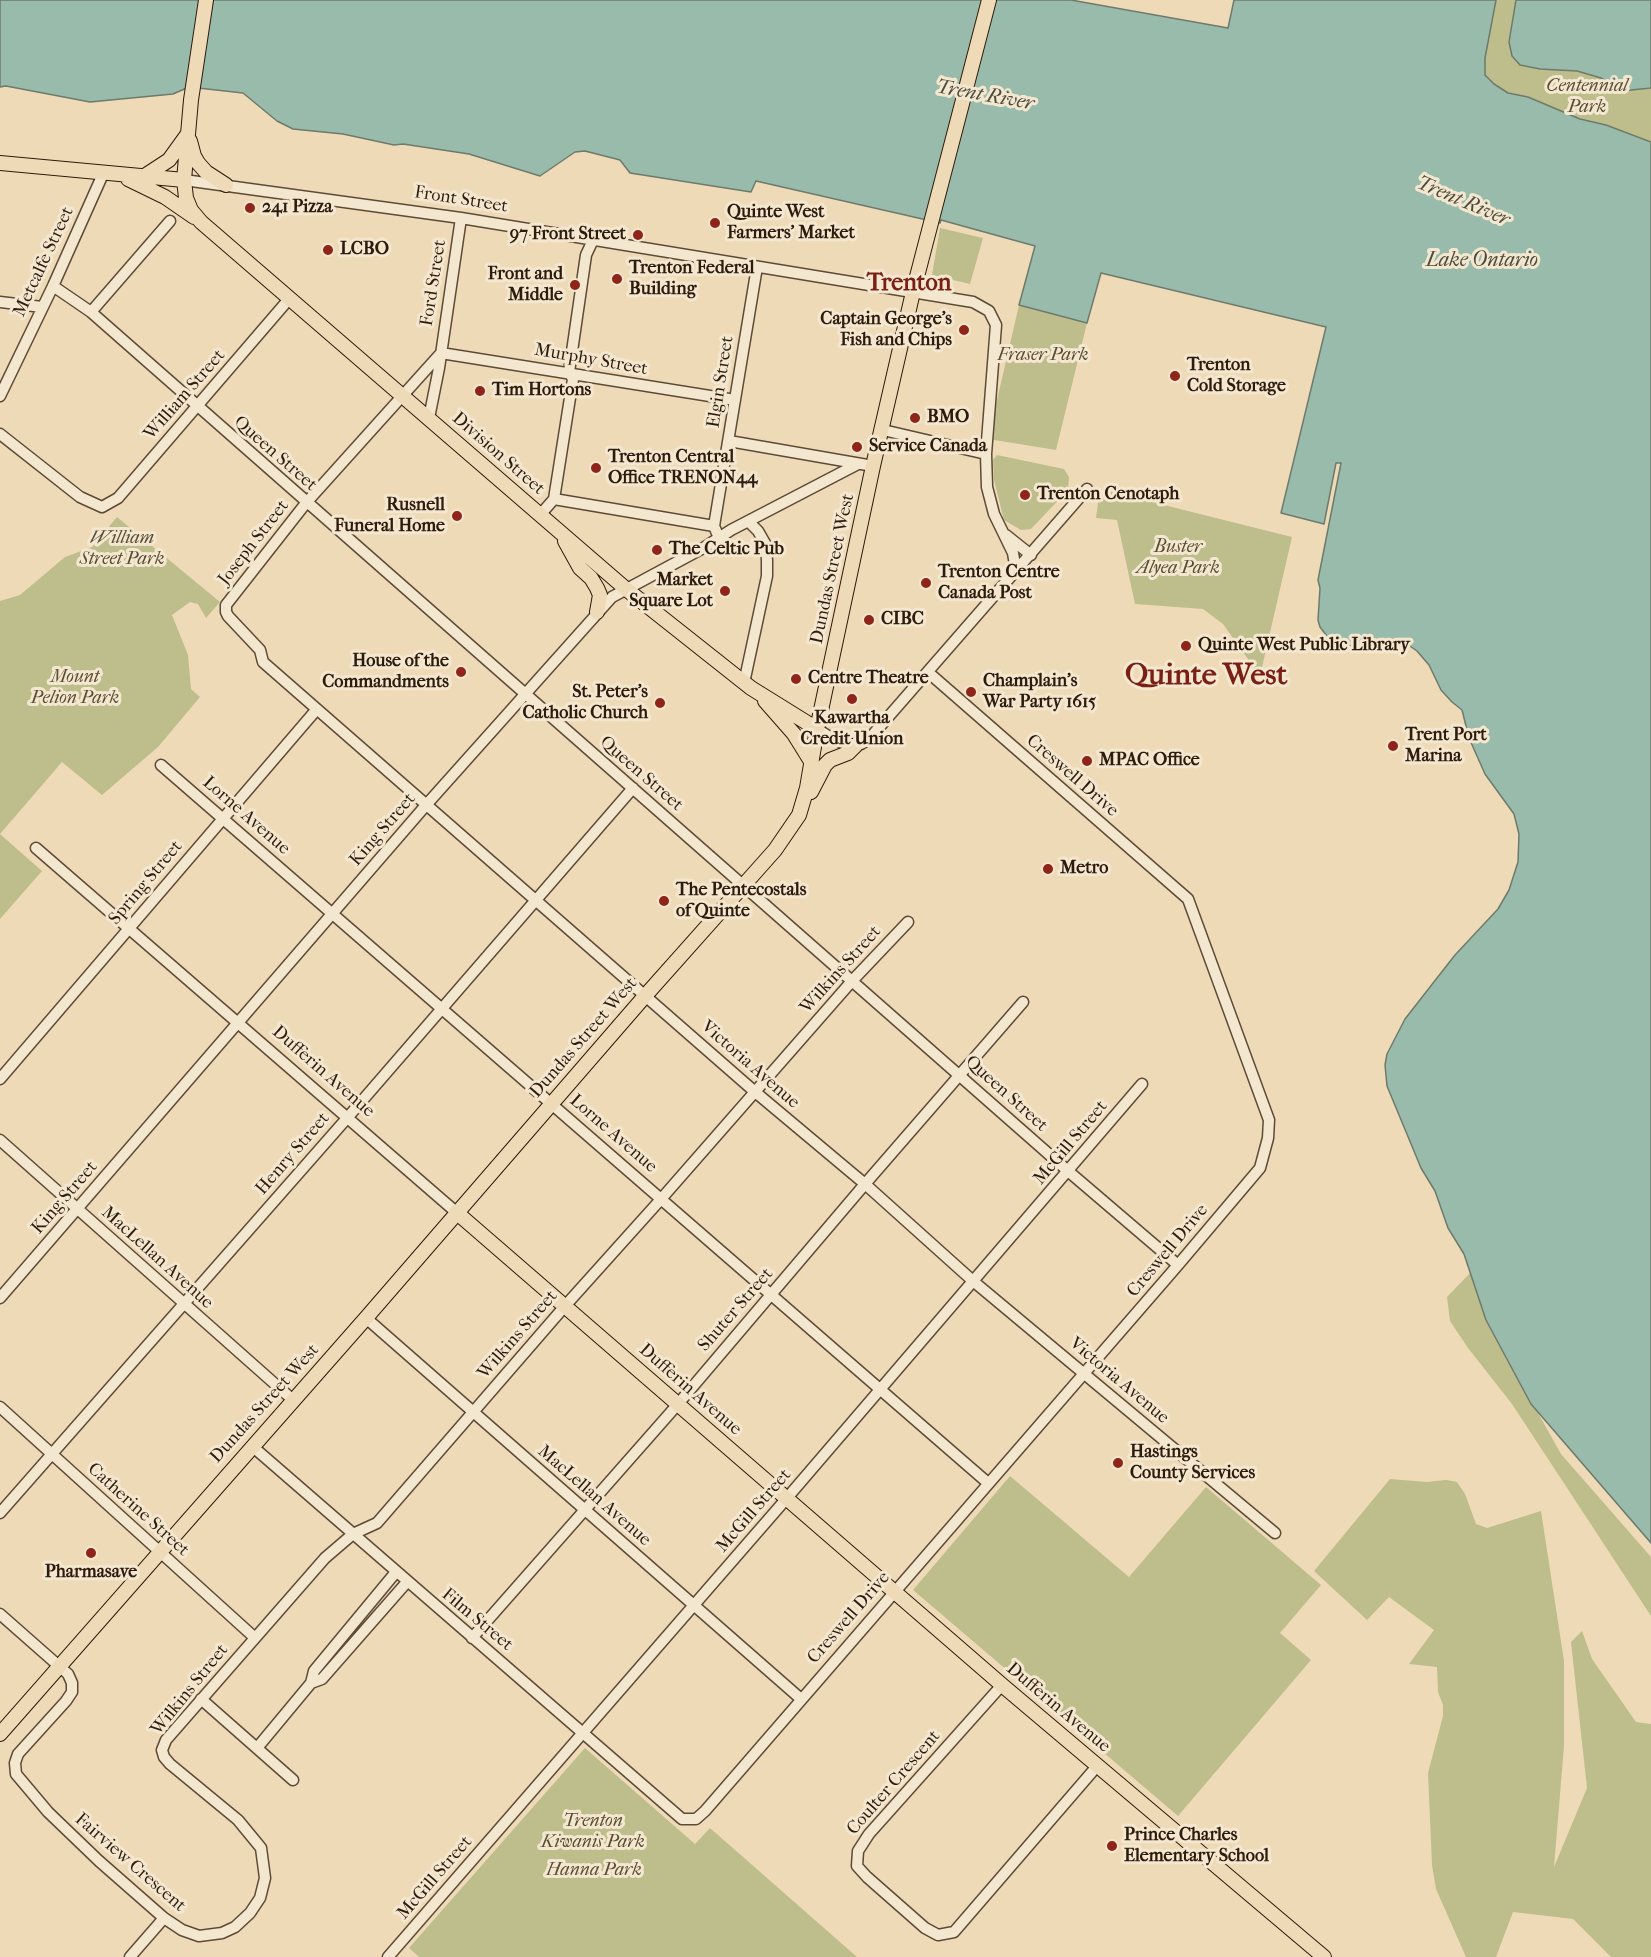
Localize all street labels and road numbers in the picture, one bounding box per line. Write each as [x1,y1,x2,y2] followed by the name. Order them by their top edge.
[413,182,509,218] street label: Front Street
[9,204,79,320] street label: Metcalfe Street
[417,238,451,328] street label: Ford Street
[703,335,739,429] street label: Elgin Street
[533,339,649,381] street label: Murphy Street
[140,345,230,445] street label: William Street
[447,408,549,500] street label: Division Street
[229,412,321,496] street label: Queen Street
[807,492,859,646] street label: Dundas Street West
[214,496,294,590] street label: Joseph Street
[1022,730,1122,822] street label: Creswell Drive
[595,732,687,816] street label: Queen Street
[198,772,294,860] street label: Lorne Avenue
[345,789,421,871] street label: King Street
[105,836,187,930] street label: Spring Street
[796,922,886,1018] street label: Wilkins Street
[526,973,642,1103] street label: Dundas Street West
[696,1016,804,1114] street label: Victoria Avenue
[267,1022,379,1122] street label: Dufferin Avenue
[960,1051,1052,1137] street label: Queen Street
[565,1090,661,1178] street label: Lorne Avenue
[1029,1096,1113,1190] street label: McGill Street
[251,1108,335,1200] street label: Henry Street
[27,1157,103,1239] street label: King Street
[1123,1200,1213,1302] street label: Creswell Drive
[97,1202,217,1314] street label: MacLellan Avenue
[694,1264,778,1356] street label: Shuter Street
[473,1286,563,1384] street label: Wilkins Street
[1065,1333,1173,1429] street label: Victoria Avenue
[206,1340,324,1468] street label: Dundas Street West
[634,1340,746,1440] street label: Dufferin Avenue
[533,1441,655,1551] street label: MacLellan Avenue
[83,1459,193,1561] street label: Catherine Street
[712,1465,796,1557] street label: McGill Street
[803,1568,895,1668] street label: Creswell Drive
[437,1584,517,1656] street label: Film Street
[147,1640,233,1740] street label: Wilkins Street
[1002,1658,1114,1758] street label: Dufferin Avenue
[843,1726,945,1840] street label: Coulter Crescent
[70,1809,190,1917] street label: Fairview Crescent
[393,1832,477,1924] street label: McGill Street

